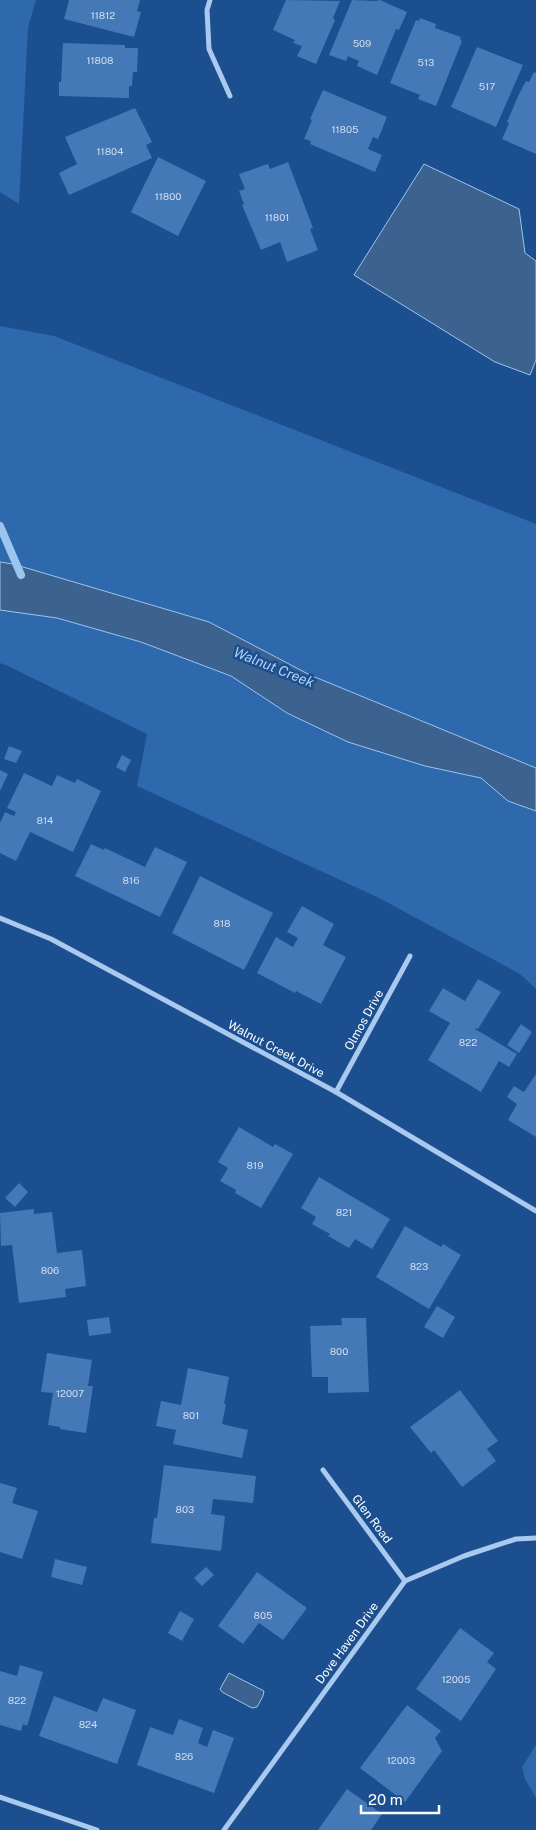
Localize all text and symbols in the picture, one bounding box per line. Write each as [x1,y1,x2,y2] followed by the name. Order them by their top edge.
[91,9,115,21] house number: 11812
[353,37,371,49] house number: 509
[86,54,114,66] house number: 11808
[418,56,434,68] house number: 513
[479,80,495,92] house number: 517
[331,123,359,135] house number: 11805
[97,145,123,157] house number: 11804
[155,190,181,202] house number: 11800
[265,211,289,223] house number: 11801
[231,644,317,691] water label: Walnut Creek
[37,814,53,826] house number: 814
[123,874,139,886] house number: 816
[213,917,231,929] house number: 818
[342,987,386,1053] street label: Olmos Drive
[225,1018,327,1080] street label: Walnut Creek Drive
[459,1036,477,1048] house number: 822
[247,1159,263,1171] house number: 819
[336,1206,352,1218] house number: 821
[410,1260,428,1272] house number: 823
[41,1264,59,1276] house number: 806
[330,1345,348,1357] house number: 800
[56,1387,84,1399] house number: 12007
[183,1409,199,1421] house number: 801
[349,1492,395,1546] street label: Glen Road
[176,1503,194,1515] house number: 803
[313,1599,381,1687] street label: Dove Haven Drive
[254,1609,272,1621] house number: 805
[442,1673,470,1685] house number: 12005
[8,1694,26,1706] house number: 822
[79,1718,97,1730] house number: 824
[175,1750,193,1762] house number: 826
[387,1754,415,1766] house number: 12003
[361,1782,438,1814] scale bar
[368,1791,403,1808] text: 20 m

